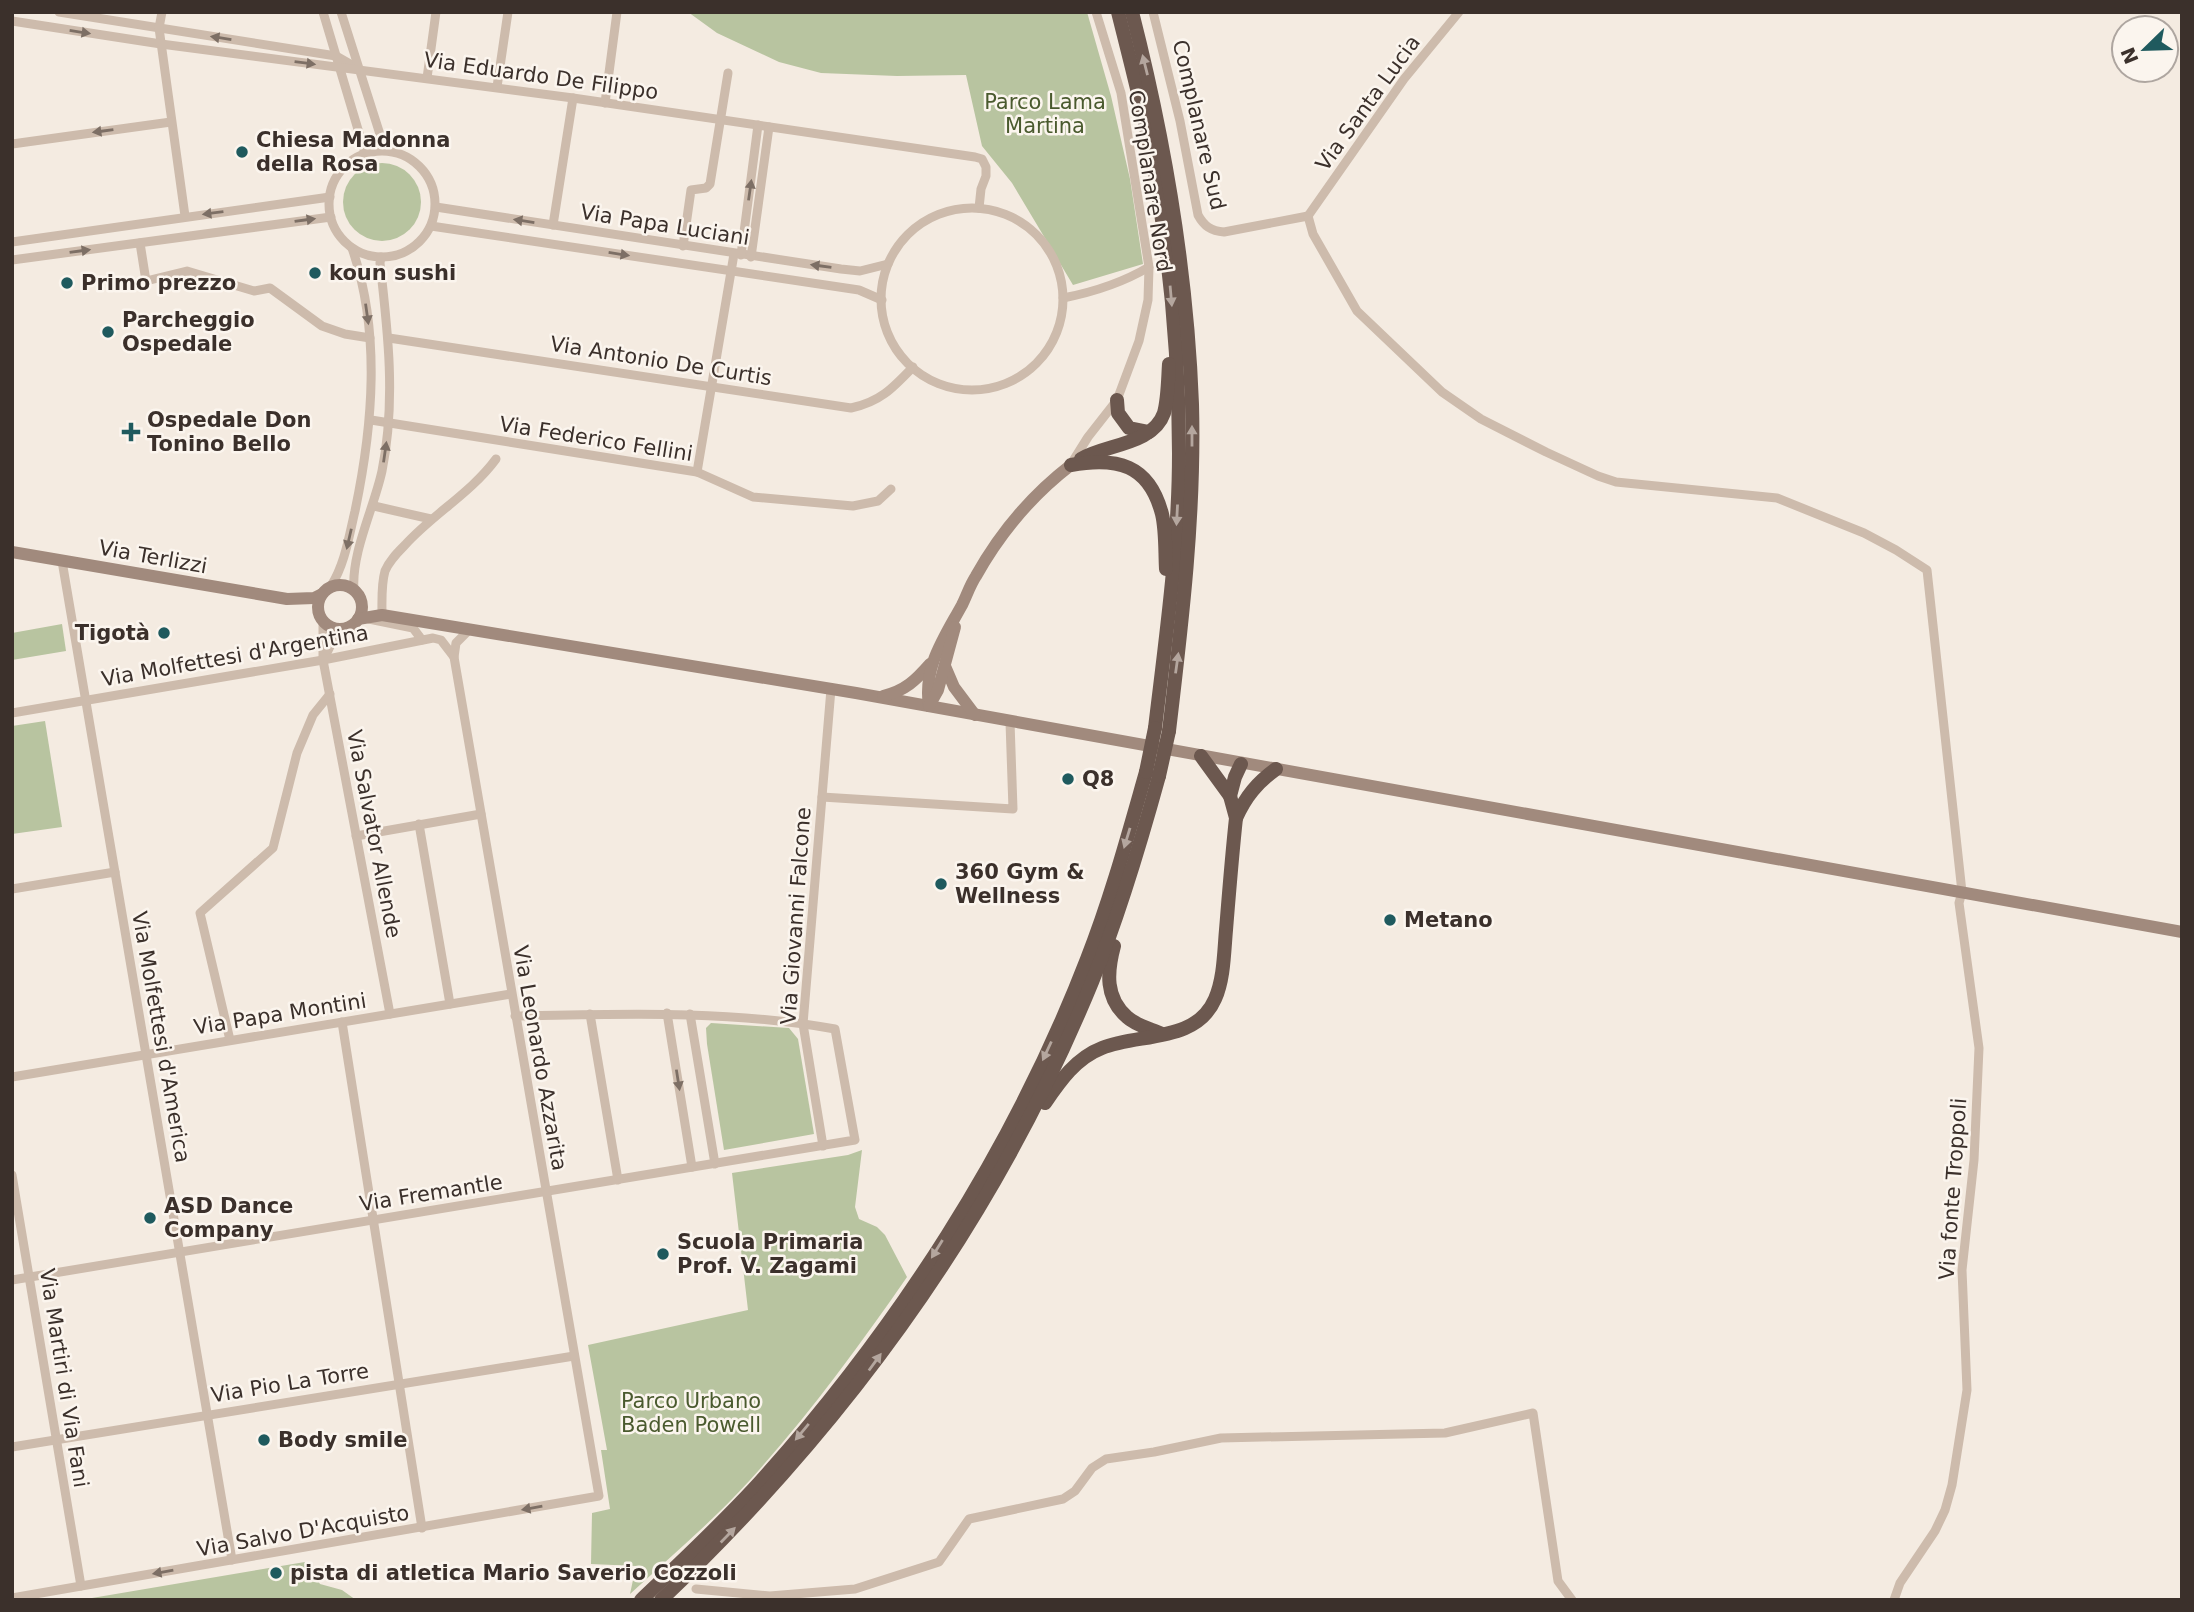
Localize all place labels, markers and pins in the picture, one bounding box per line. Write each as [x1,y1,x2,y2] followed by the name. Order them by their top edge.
[256,128,450,176] place label: Chiesa Madonna della Rosa
[234,144,250,160] marker: Chiesa Madonna della Rosa
[329,261,456,285] place label: koun sushi
[307,265,323,281] marker: koun sushi
[81,271,236,295] place label: Primo prezzo
[59,275,75,291] marker: Primo prezzo
[122,308,255,356] place label: Parcheggio Ospedale
[100,324,116,340] marker: Parcheggio Ospedale
[147,408,311,456] place label: Ospedale Don Tonino Bello
[121,422,141,442] marker: Ospedale Don Tonino Bello
[75,621,150,645] place label: Tigotà
[156,625,172,641] marker: Tigotà
[1082,767,1114,791] place label: Q8
[1060,771,1076,787] marker: Q8
[955,860,1085,908] place label: 360 Gym & Wellness
[933,876,949,892] marker: 360 Gym & Wellness
[1404,908,1493,932] place label: Metano
[1382,912,1398,928] marker: Metano
[164,1194,293,1242] place label: ASD Dance Company
[142,1210,158,1226] marker: ASD Dance Company
[677,1230,863,1278] place label: Scuola Primaria Prof. V. Zagami
[655,1246,671,1262] marker: Scuola Primaria Prof. V. Zagami
[278,1428,408,1452] place label: Body smile
[256,1432,272,1448] marker: Body smile
[290,1561,737,1585] place label: pista di atletica Mario Saverio Cozzoli
[268,1565,284,1581] marker: pista di atletica Mario Saverio Cozzoli

